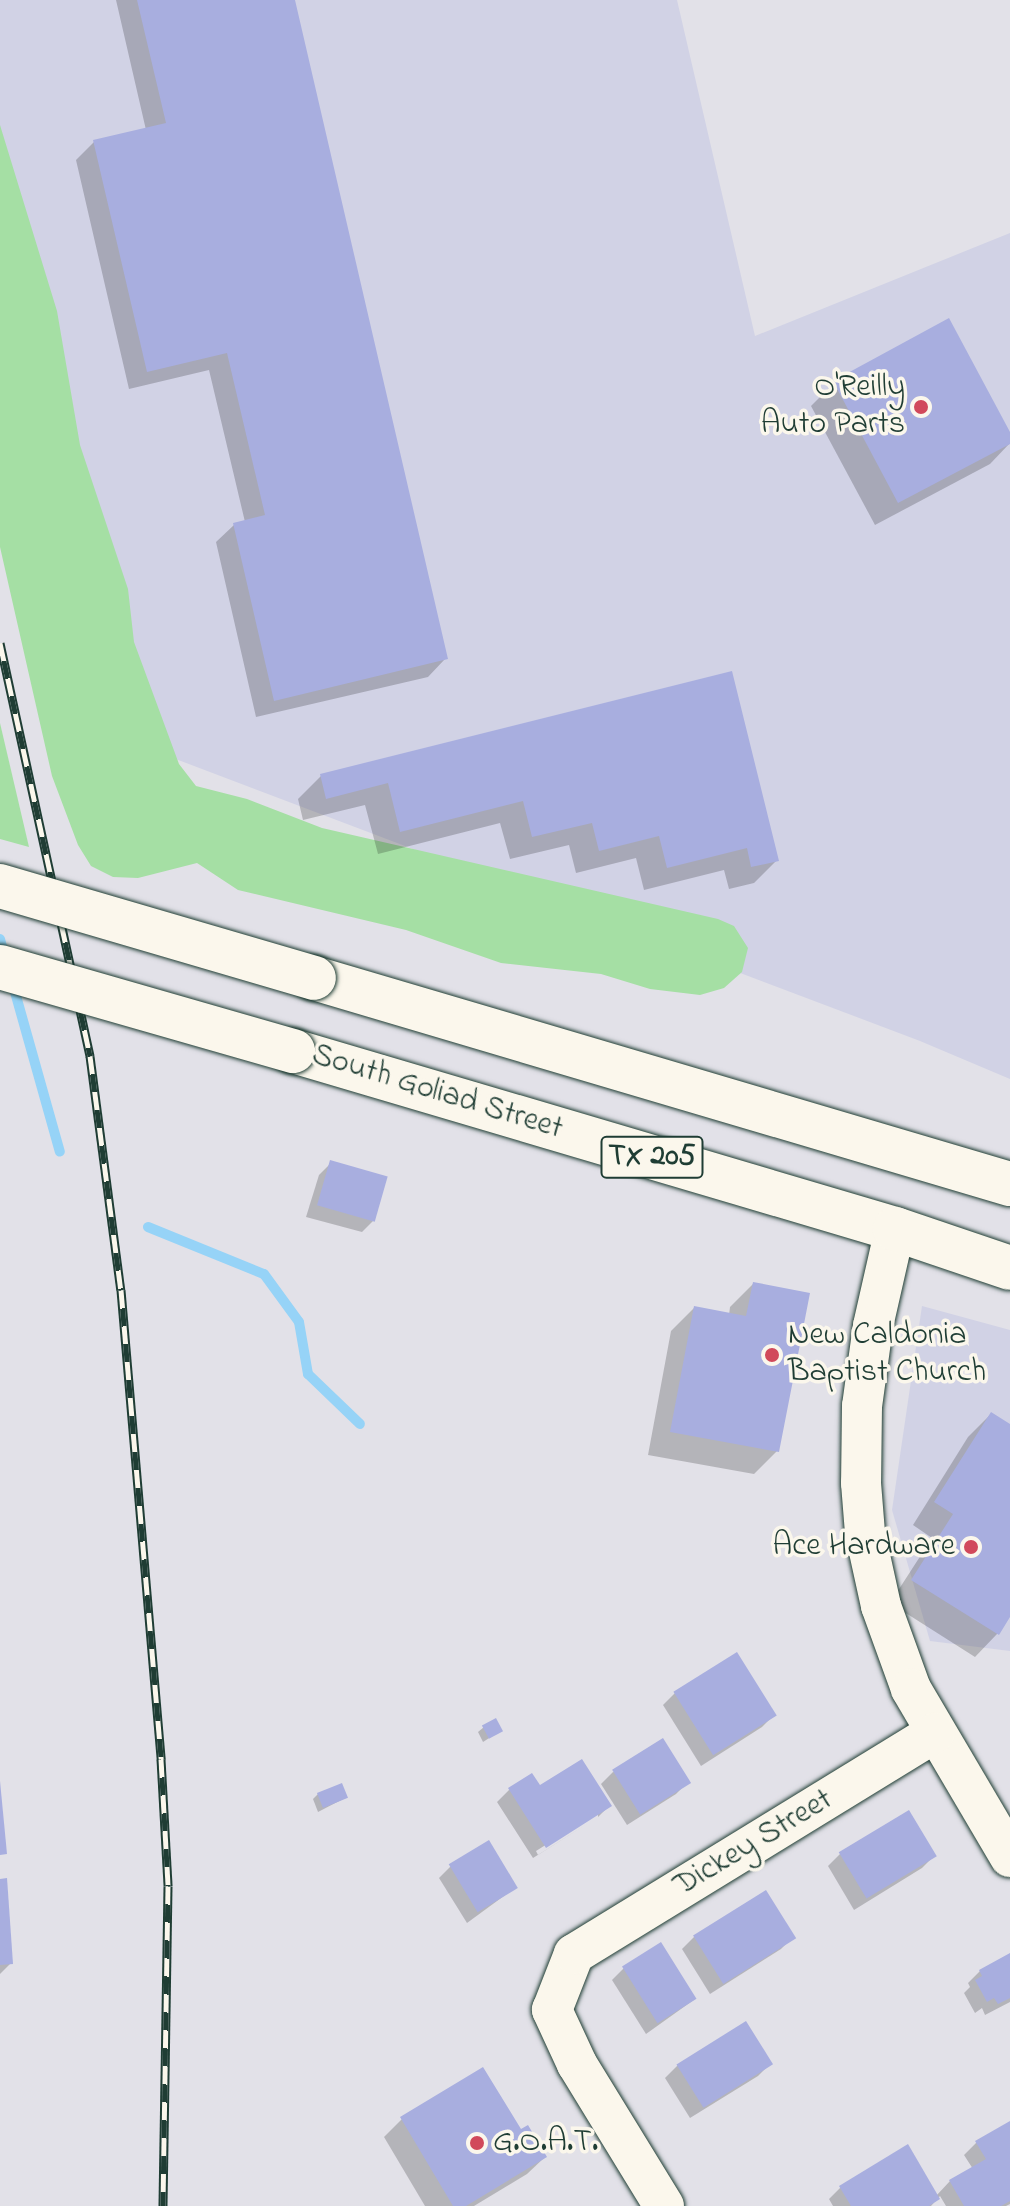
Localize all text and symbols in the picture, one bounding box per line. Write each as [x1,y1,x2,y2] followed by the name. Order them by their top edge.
[761,370,905,445] place label: O'Reilly Auto Parts
[912,398,930,416] marker: O'Reilly Auto Parts
[307,1037,567,1149] street label: South Goliad Street
[600,1131,704,1183] road number: TX 205
[788,1318,986,1393] place label: New Caldonia Baptist Church
[763,1346,781,1364] marker: New Caldonia Baptist Church
[772,1528,955,1566] place label: Ace Hardware
[962,1538,980,1556] marker: Ace Hardware
[668,1782,840,1906] street label: Dickey Street
[493,2124,598,2162] place label: G.O.A.T.
[468,2134,486,2152] marker: G.O.A.T.

